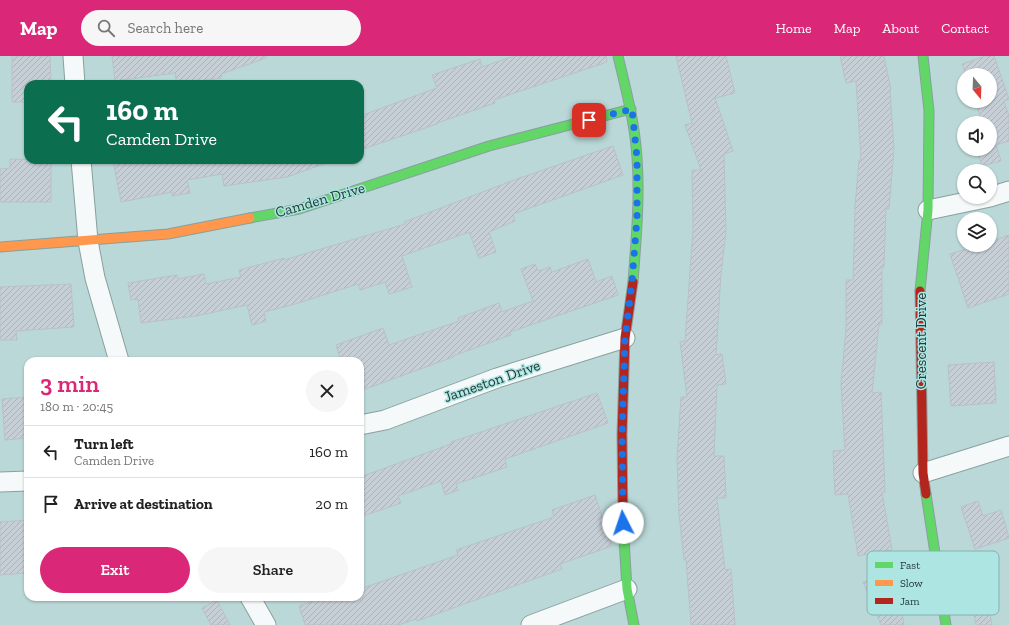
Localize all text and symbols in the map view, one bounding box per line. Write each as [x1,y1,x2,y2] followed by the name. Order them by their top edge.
[81,10,361,46] search box
[20,17,57,40] text: Map
[95,17,117,39] icon: search
[127,19,203,37] text: Search here
[776,20,812,37] text: Home
[834,20,860,37] text: Map
[882,20,919,37] text: About
[941,20,989,37] text: Contact
[957,68,997,108] north arrow
[957,68,997,252] map controls
[106,94,178,127] text: 160 m
[40,96,92,148] icon: left
[572,103,606,137] pin
[578,109,600,131] icon: arrive
[957,116,997,156] button: sound
[106,128,217,150] text: Camden Drive
[957,164,997,204] button: search
[273,179,367,221] street label: Camden Drive
[957,212,997,252] button: layers
[912,293,930,389] street label: Crescent Drive
[441,356,543,406] street label: Jameston Drive
[40,369,99,398] text: 3 min
[306,370,348,412] button: close
[40,399,113,414] text: 180 m · 20:45
[74,435,134,453] text: Turn left
[40,441,62,463] icon: left
[309,443,348,461] text: 160 m
[74,453,154,468] text: Camden Drive
[40,493,62,515] icon: arrive
[74,495,213,513] text: Arrive at destination
[315,495,348,513] text: 20 m
[602,502,644,544] position arrow
[40,547,190,593] button: Exit
[198,547,348,593] button: Share
[867,551,999,615] legend
[900,559,921,572] text: Fast
[900,577,923,590] text: Slow
[900,595,920,608] text: Jam

